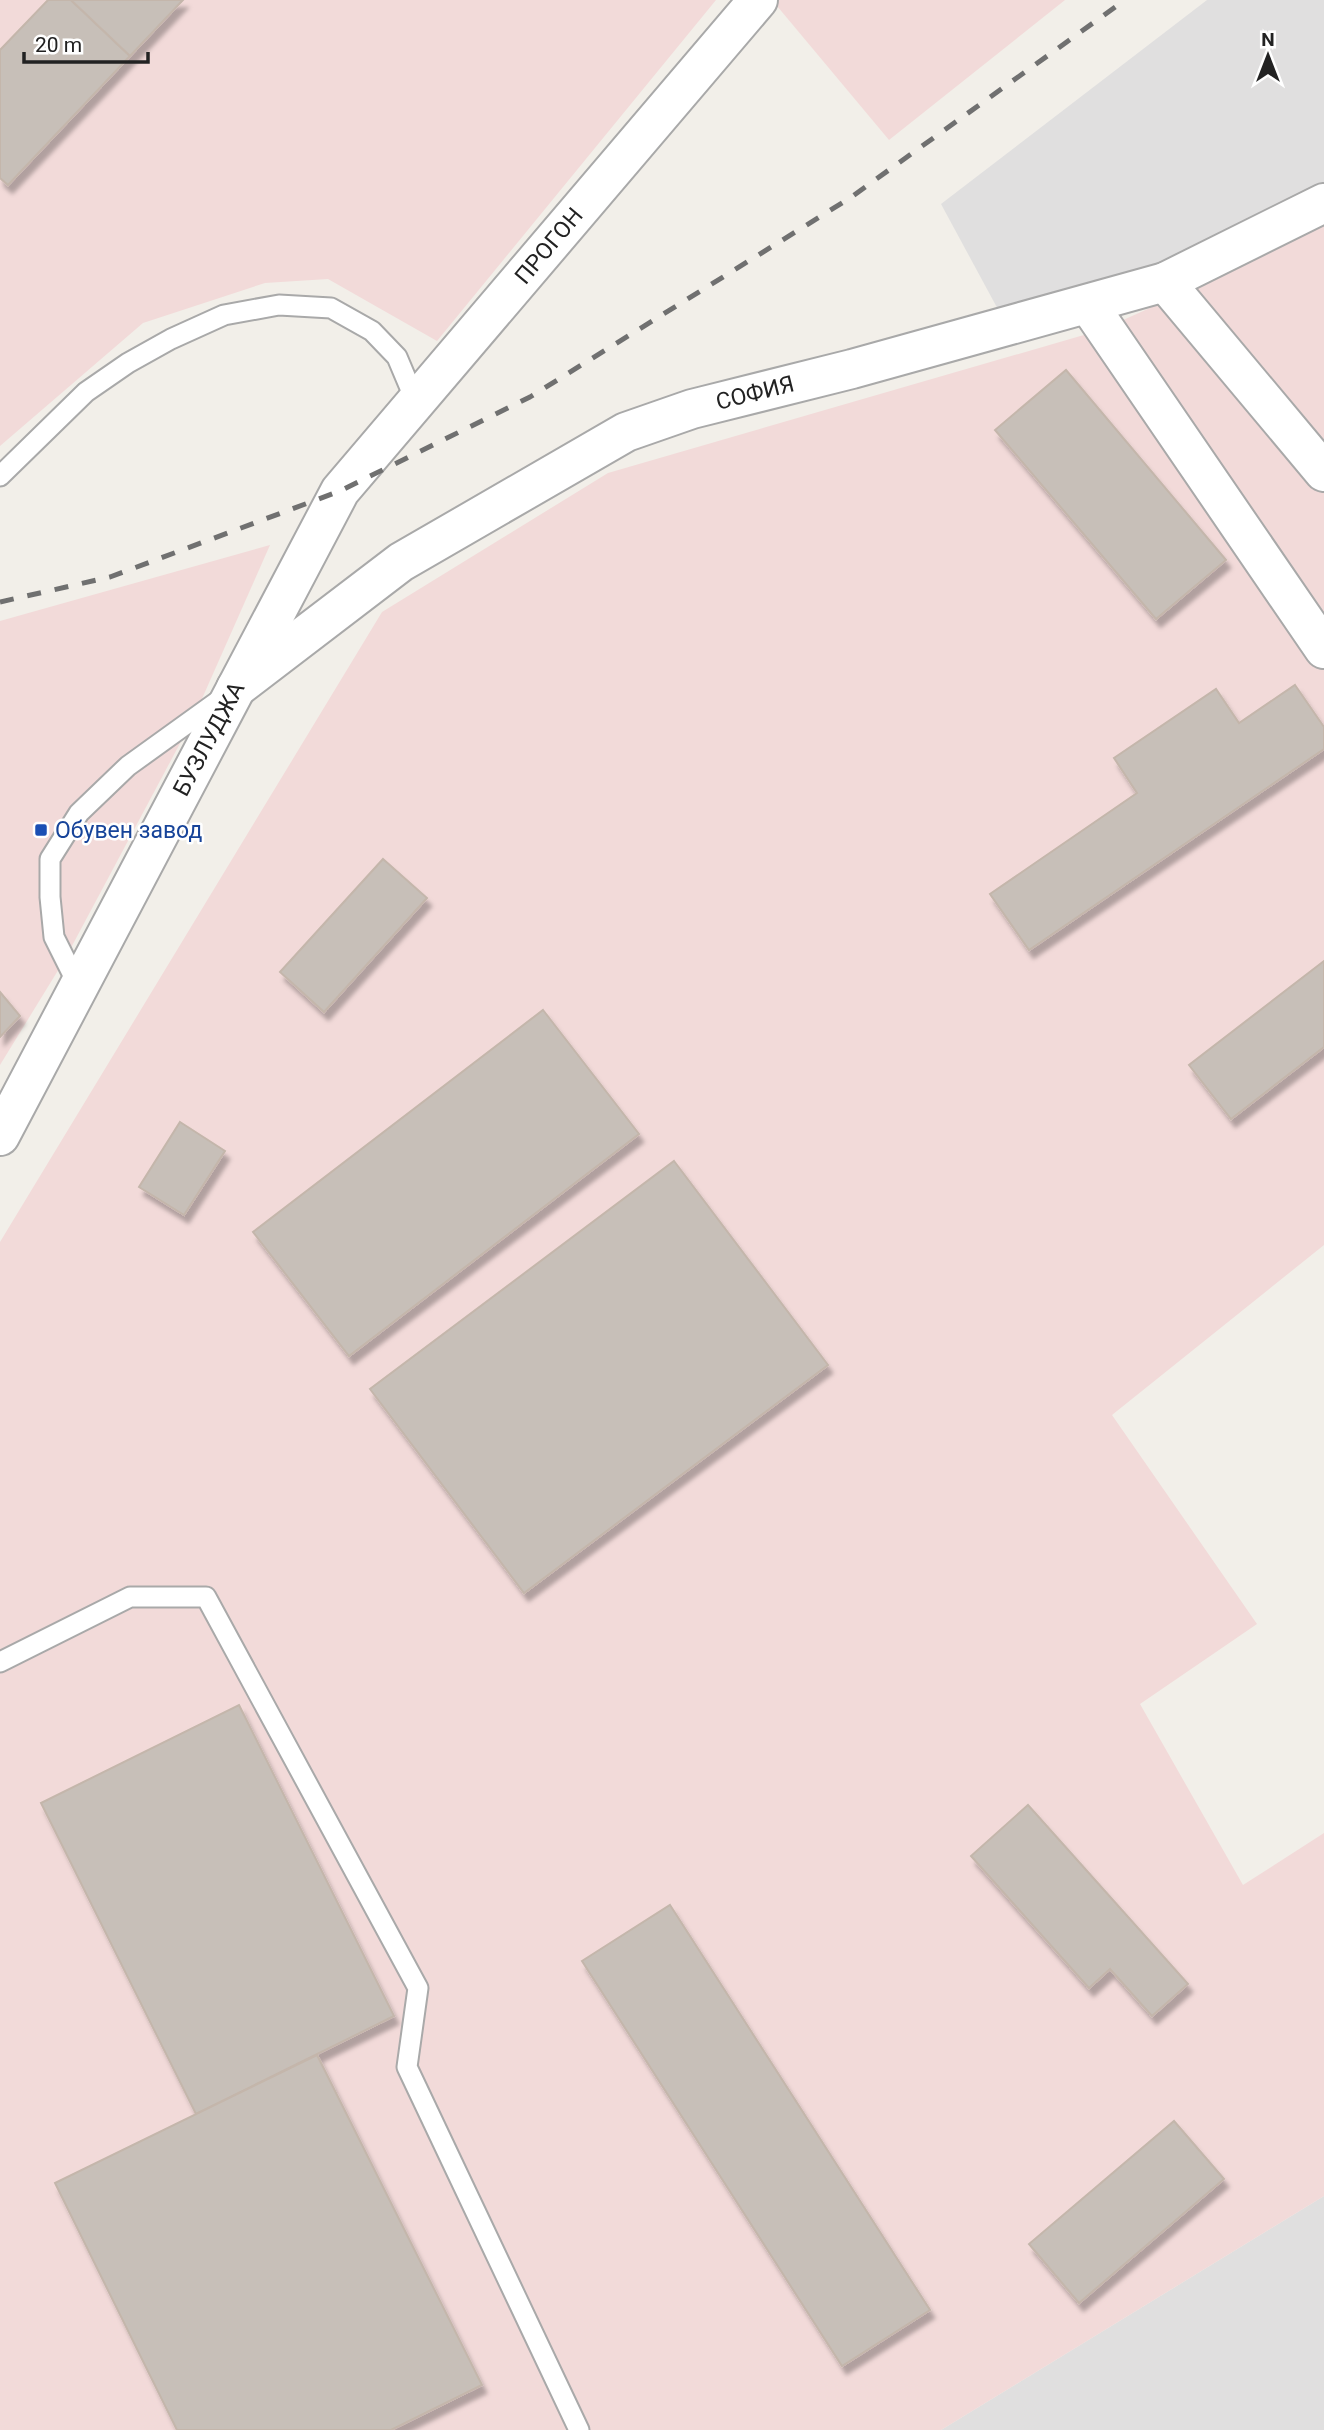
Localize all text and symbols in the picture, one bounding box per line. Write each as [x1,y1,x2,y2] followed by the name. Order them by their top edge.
[24,21,149,65] scale bar
[1233,21,1303,91] north arrow
[1261,28,1275,51] text: N
[35,33,82,57] text: 20 m
[509,202,589,290] street label: ПРОГОН
[713,370,797,416] street label: СОФИЯ
[168,677,250,801] street label: БУЗЛУДЖА
[55,817,202,844] place label: Обувен завод
[33,822,49,838] marker: Обувен завод

